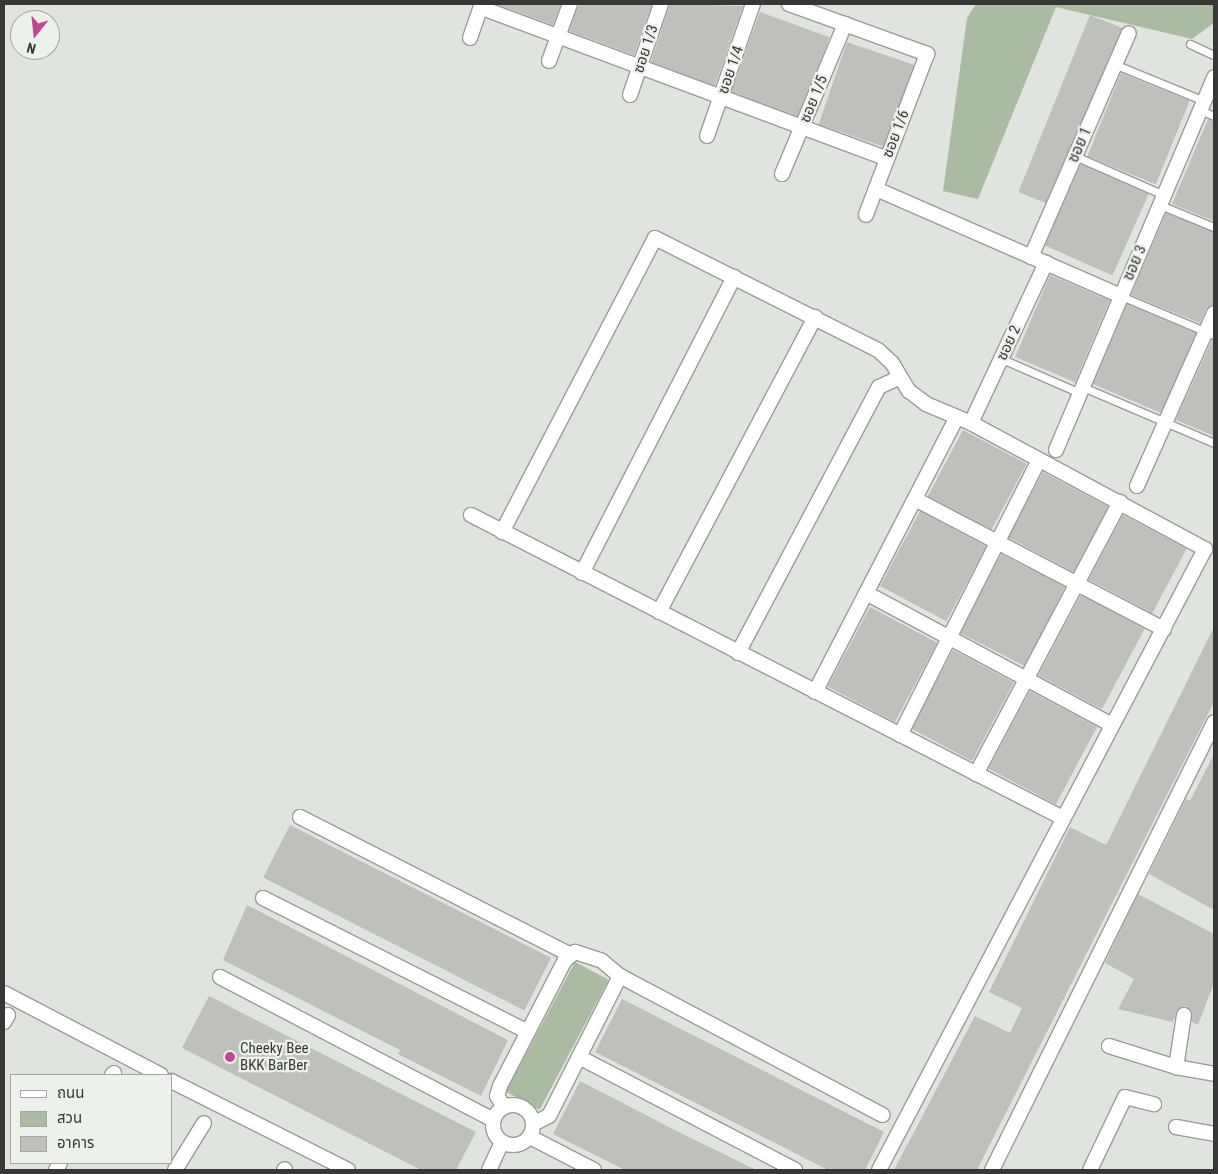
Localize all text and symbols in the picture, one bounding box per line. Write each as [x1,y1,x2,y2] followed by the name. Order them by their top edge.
[10,10,60,60] north arrow
[630,23,662,75] street label: ซอย 1/3
[25,40,37,57] text: N
[714,44,748,96] street label: ซอย 1/4
[796,73,832,125] street label: ซอย 1/5
[879,108,913,160] street label: ซอย 1/6
[1065,125,1095,165] street label: ซอย 1
[1120,243,1150,283] street label: ซอย 3
[993,323,1025,363] street label: ซอย 2
[240,1039,309,1074] place label: Cheeky Bee BKK BarBer
[224,1051,236,1063] marker: Cheeky Bee BKK BarBer
[10,1074,172,1164] legend
[57,1084,84,1102] text: ถนน
[57,1109,82,1127] text: สวน
[57,1134,94,1152] text: อาคาร

